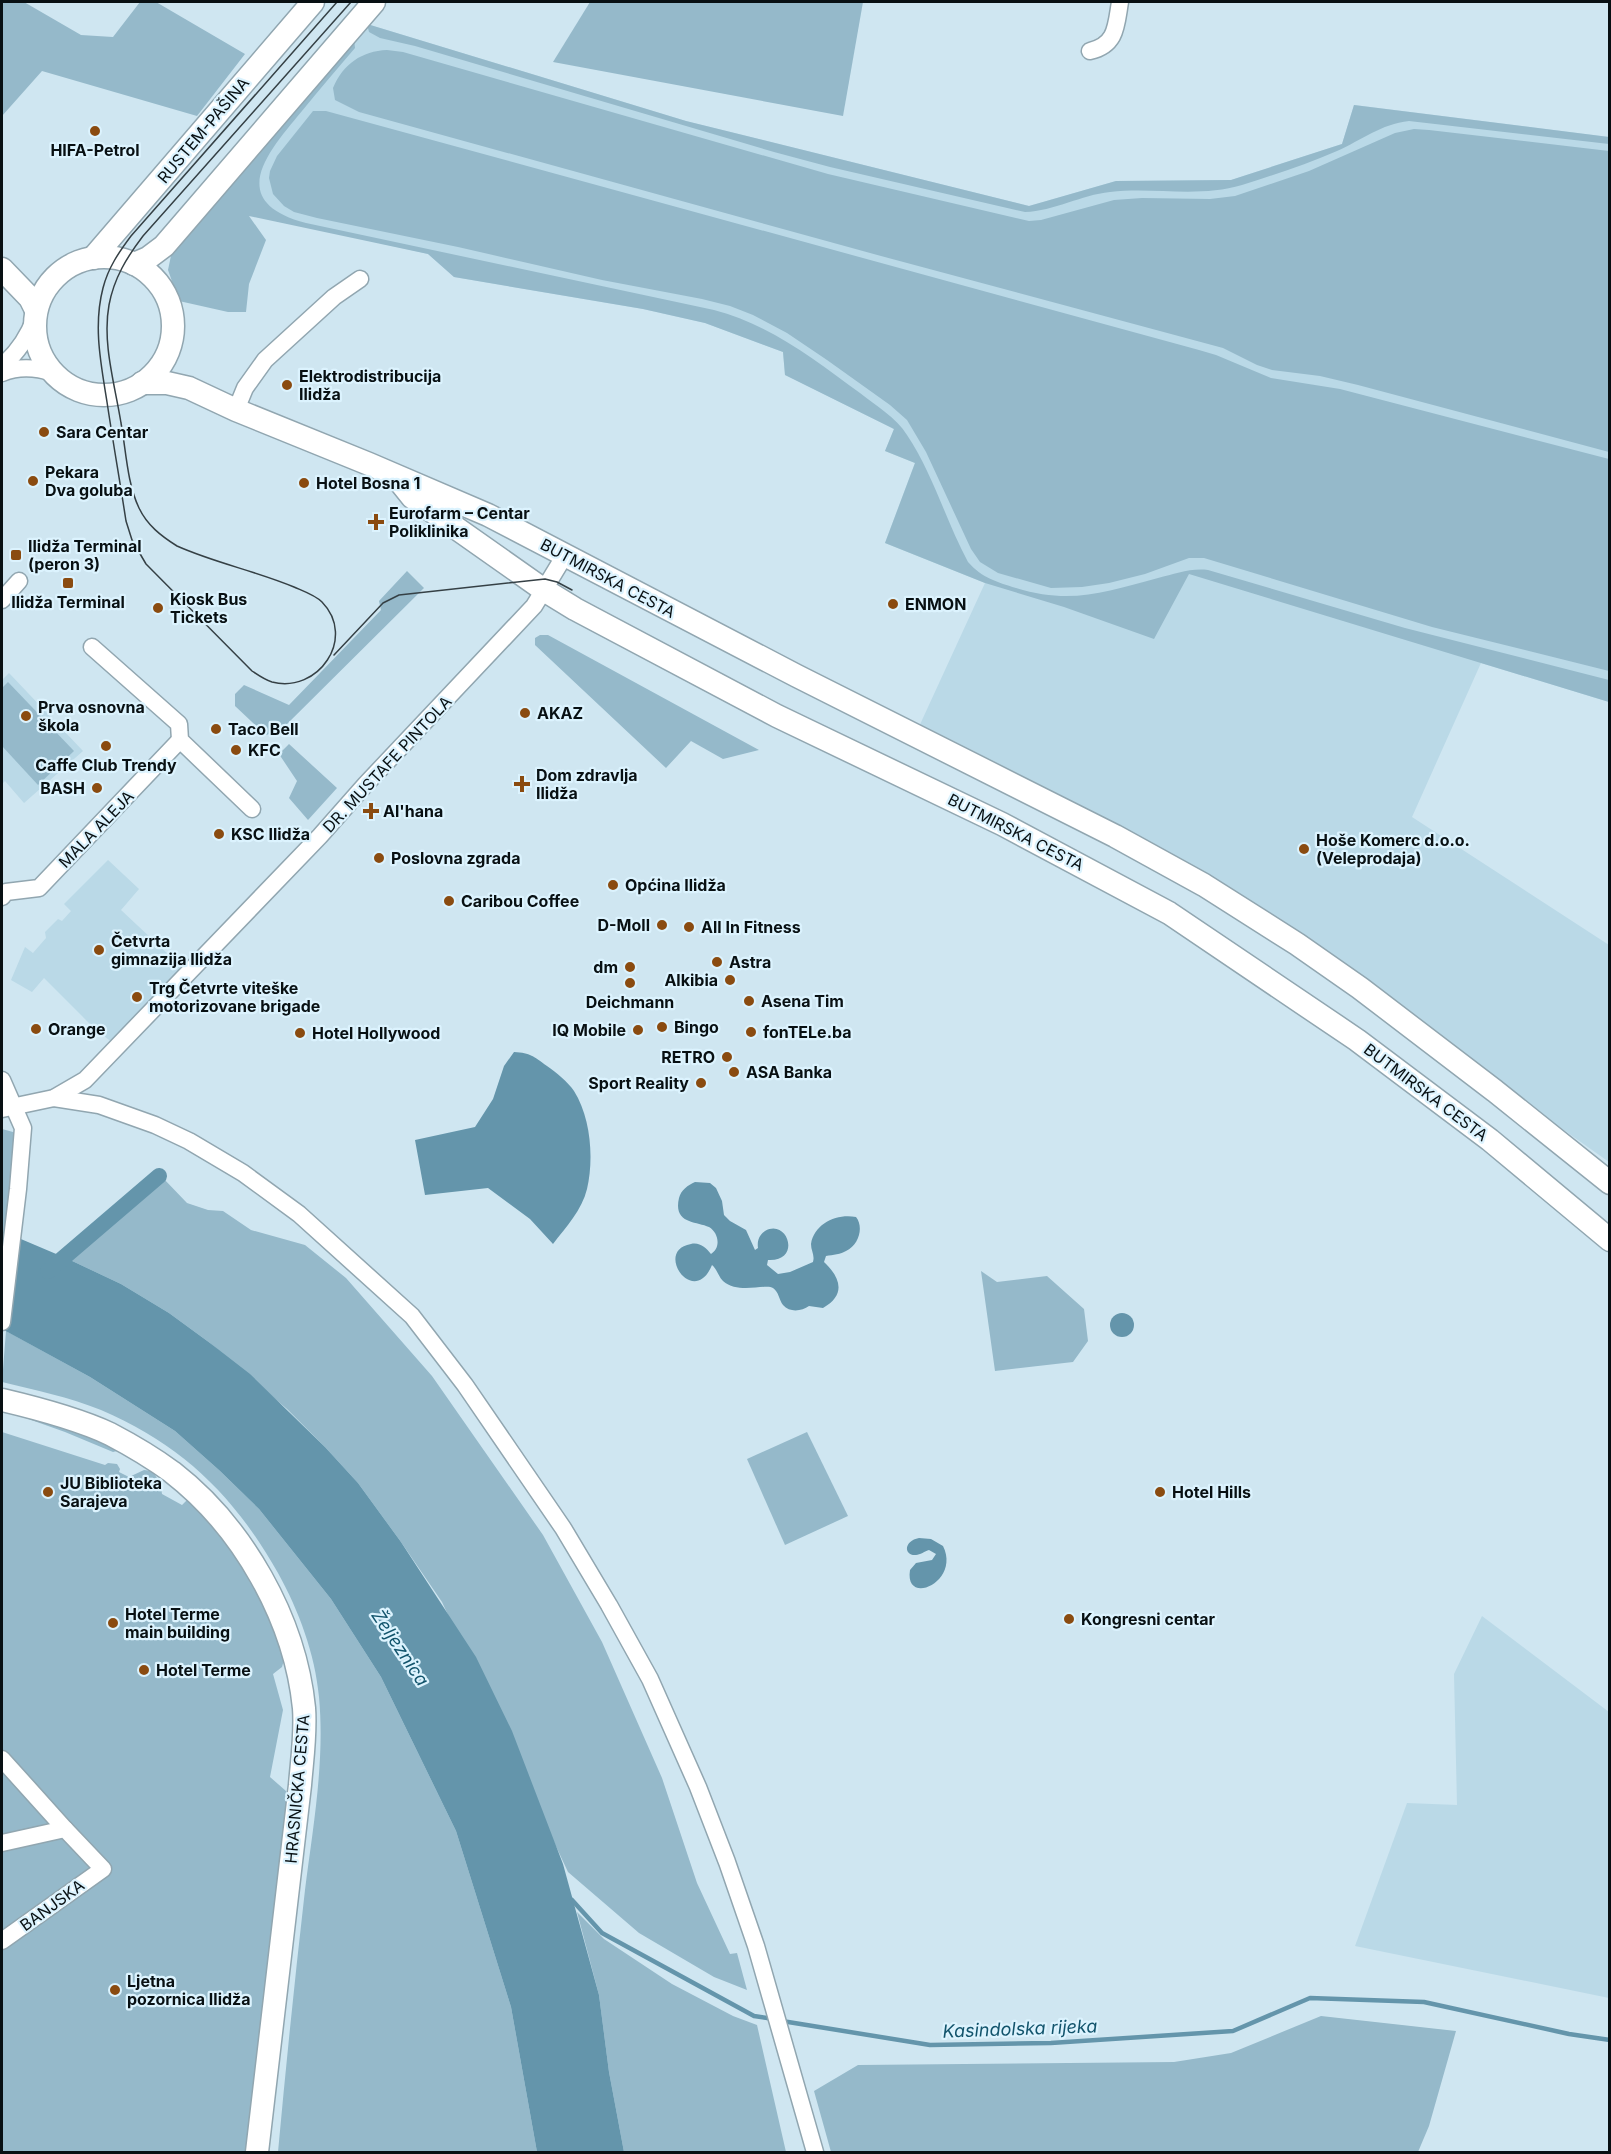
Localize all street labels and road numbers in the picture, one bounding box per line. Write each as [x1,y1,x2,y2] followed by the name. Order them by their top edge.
[153,73,253,187] street label: RUSTEM-PAŠINA
[537,534,679,622] street label: BUTMIRSKA CESTA
[318,691,456,837] street label: DR. MUSTAFE PINTOLA
[54,786,138,872] street label: MALA ALEJA
[945,789,1087,875] street label: BUTMIRSKA CESTA
[1360,1039,1492,1145] street label: BUTMIRSKA CESTA
[281,1714,313,1864] street label: HRASNIČKA CESTA
[16,1875,88,1935] street label: BANJSKA

